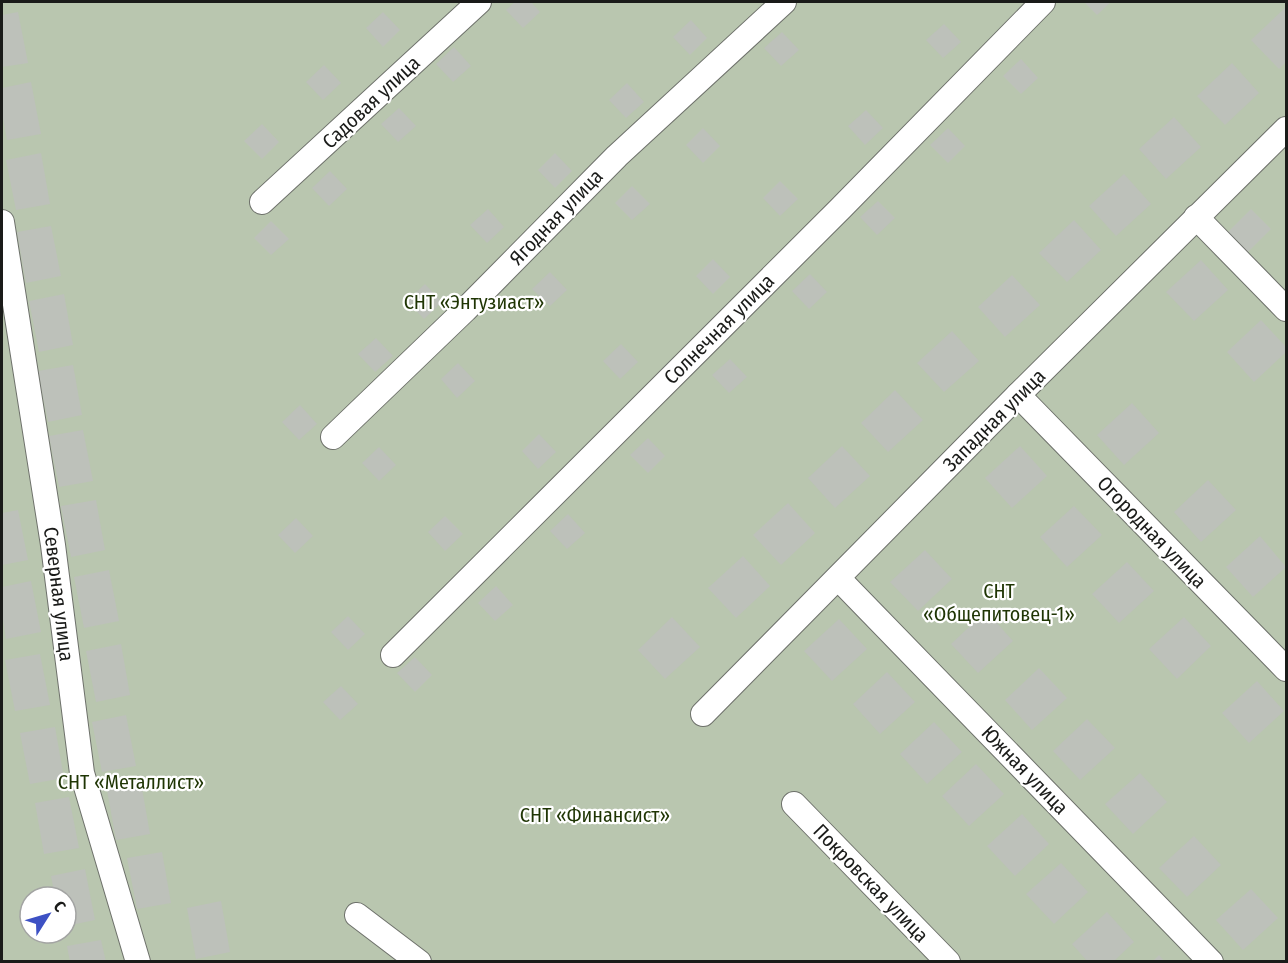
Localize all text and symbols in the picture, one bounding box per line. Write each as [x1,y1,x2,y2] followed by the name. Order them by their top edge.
[317,51,425,153] street label: Садовая улица
[504,164,608,270] street label: Ягодная улица
[659,269,779,389] street label: Солнечная улица
[404,290,544,314] park label: СНТ «Энтузиаст»
[938,364,1050,476] street label: Западная улица
[1092,471,1212,593] street label: Огородная улица
[39,525,79,663] street label: Северная улица
[923,579,1075,626] park label: СНТ «Общепитовец-1»
[977,721,1073,819] street label: Южная улица
[58,770,204,794] park label: СНТ «Металлист»
[520,803,670,827] park label: СНТ «Финансист»
[808,819,934,947] street label: Покровская улица
[18,885,78,945] north arrow
[49,897,70,916] text: С

